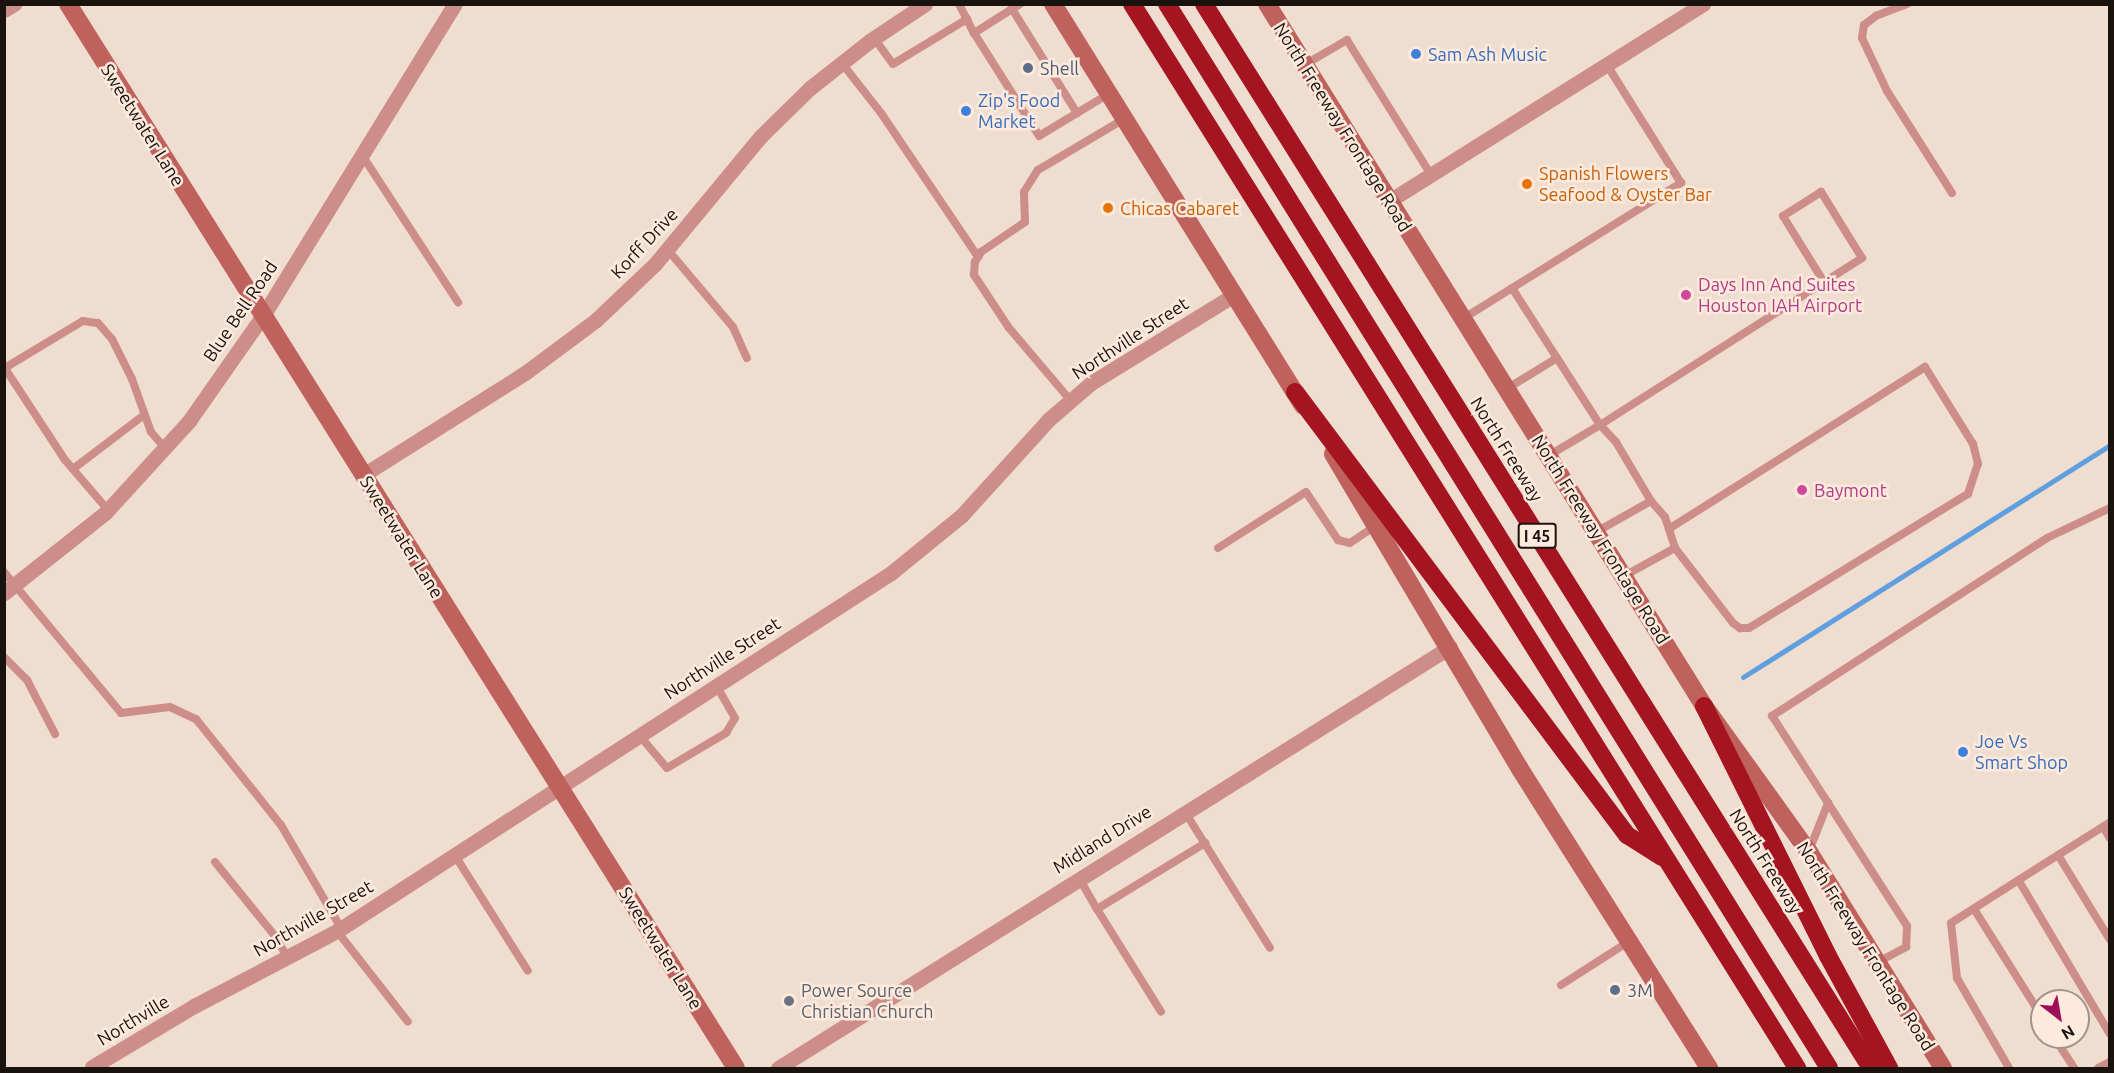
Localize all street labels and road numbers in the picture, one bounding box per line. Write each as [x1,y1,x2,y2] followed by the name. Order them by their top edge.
[1270,18,1416,236] street label: North Freeway Frontage Road
[97,60,189,190] street label: Sweetwater Lane
[606,203,682,283] street label: Korff Drive
[198,257,282,365] street label: Blue Bell Road
[1068,292,1192,384] street label: Northville Street
[1466,393,1548,505] street label: North Freeway
[1528,430,1674,648] street label: North Freeway Frontage Road
[356,472,448,602] street label: Sweetwater Lane
[1518,523,1556,549] road number: I 45
[660,612,784,704] street label: Northville Street
[1049,800,1155,878] street label: Midland Drive
[1725,805,1807,917] street label: North Freeway
[1793,837,1939,1055] street label: North Freeway Frontage Road
[249,875,377,961] street label: Northville Street
[615,883,707,1013] street label: Sweetwater Lane
[93,990,173,1050] street label: Northville

